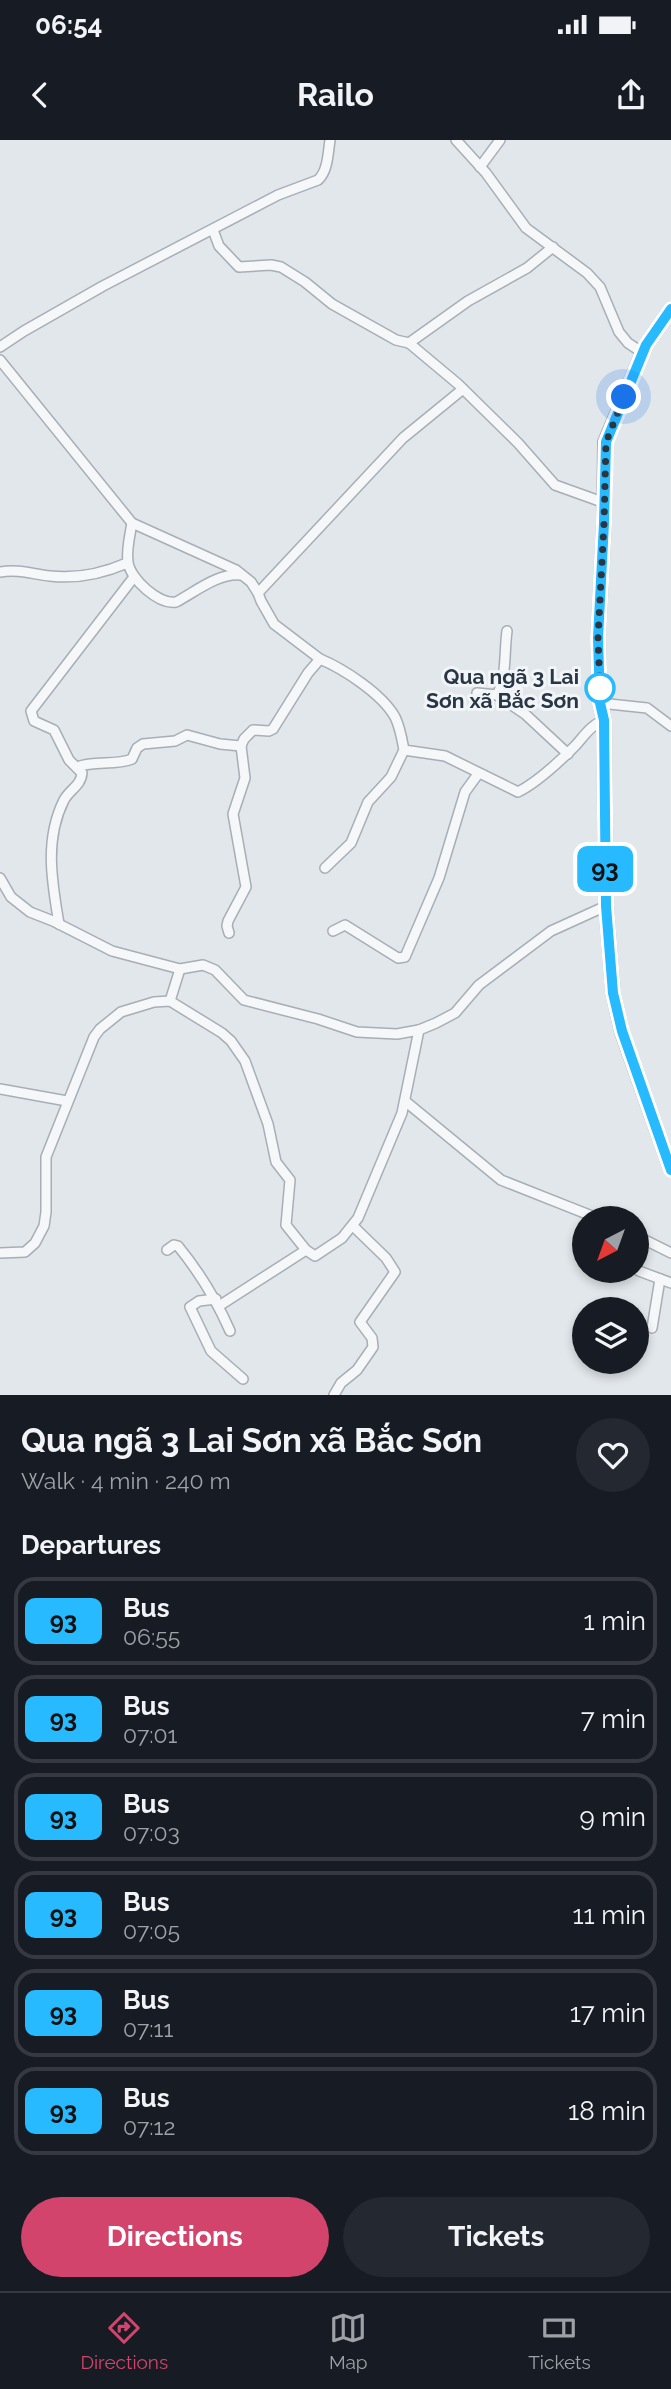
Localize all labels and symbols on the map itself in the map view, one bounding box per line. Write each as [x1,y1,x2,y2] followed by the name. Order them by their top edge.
[606,379,641,414] your location
[426,664,579,713] place label: Qua ngã 3 Lai Sơn xã Bắc Sơn
[585,673,615,703] marker: Qua ngã 3 Lai Sơn xã Bắc Sơn
[574,846,636,892] line badge: 93
[572,1206,649,1283] north arrow

